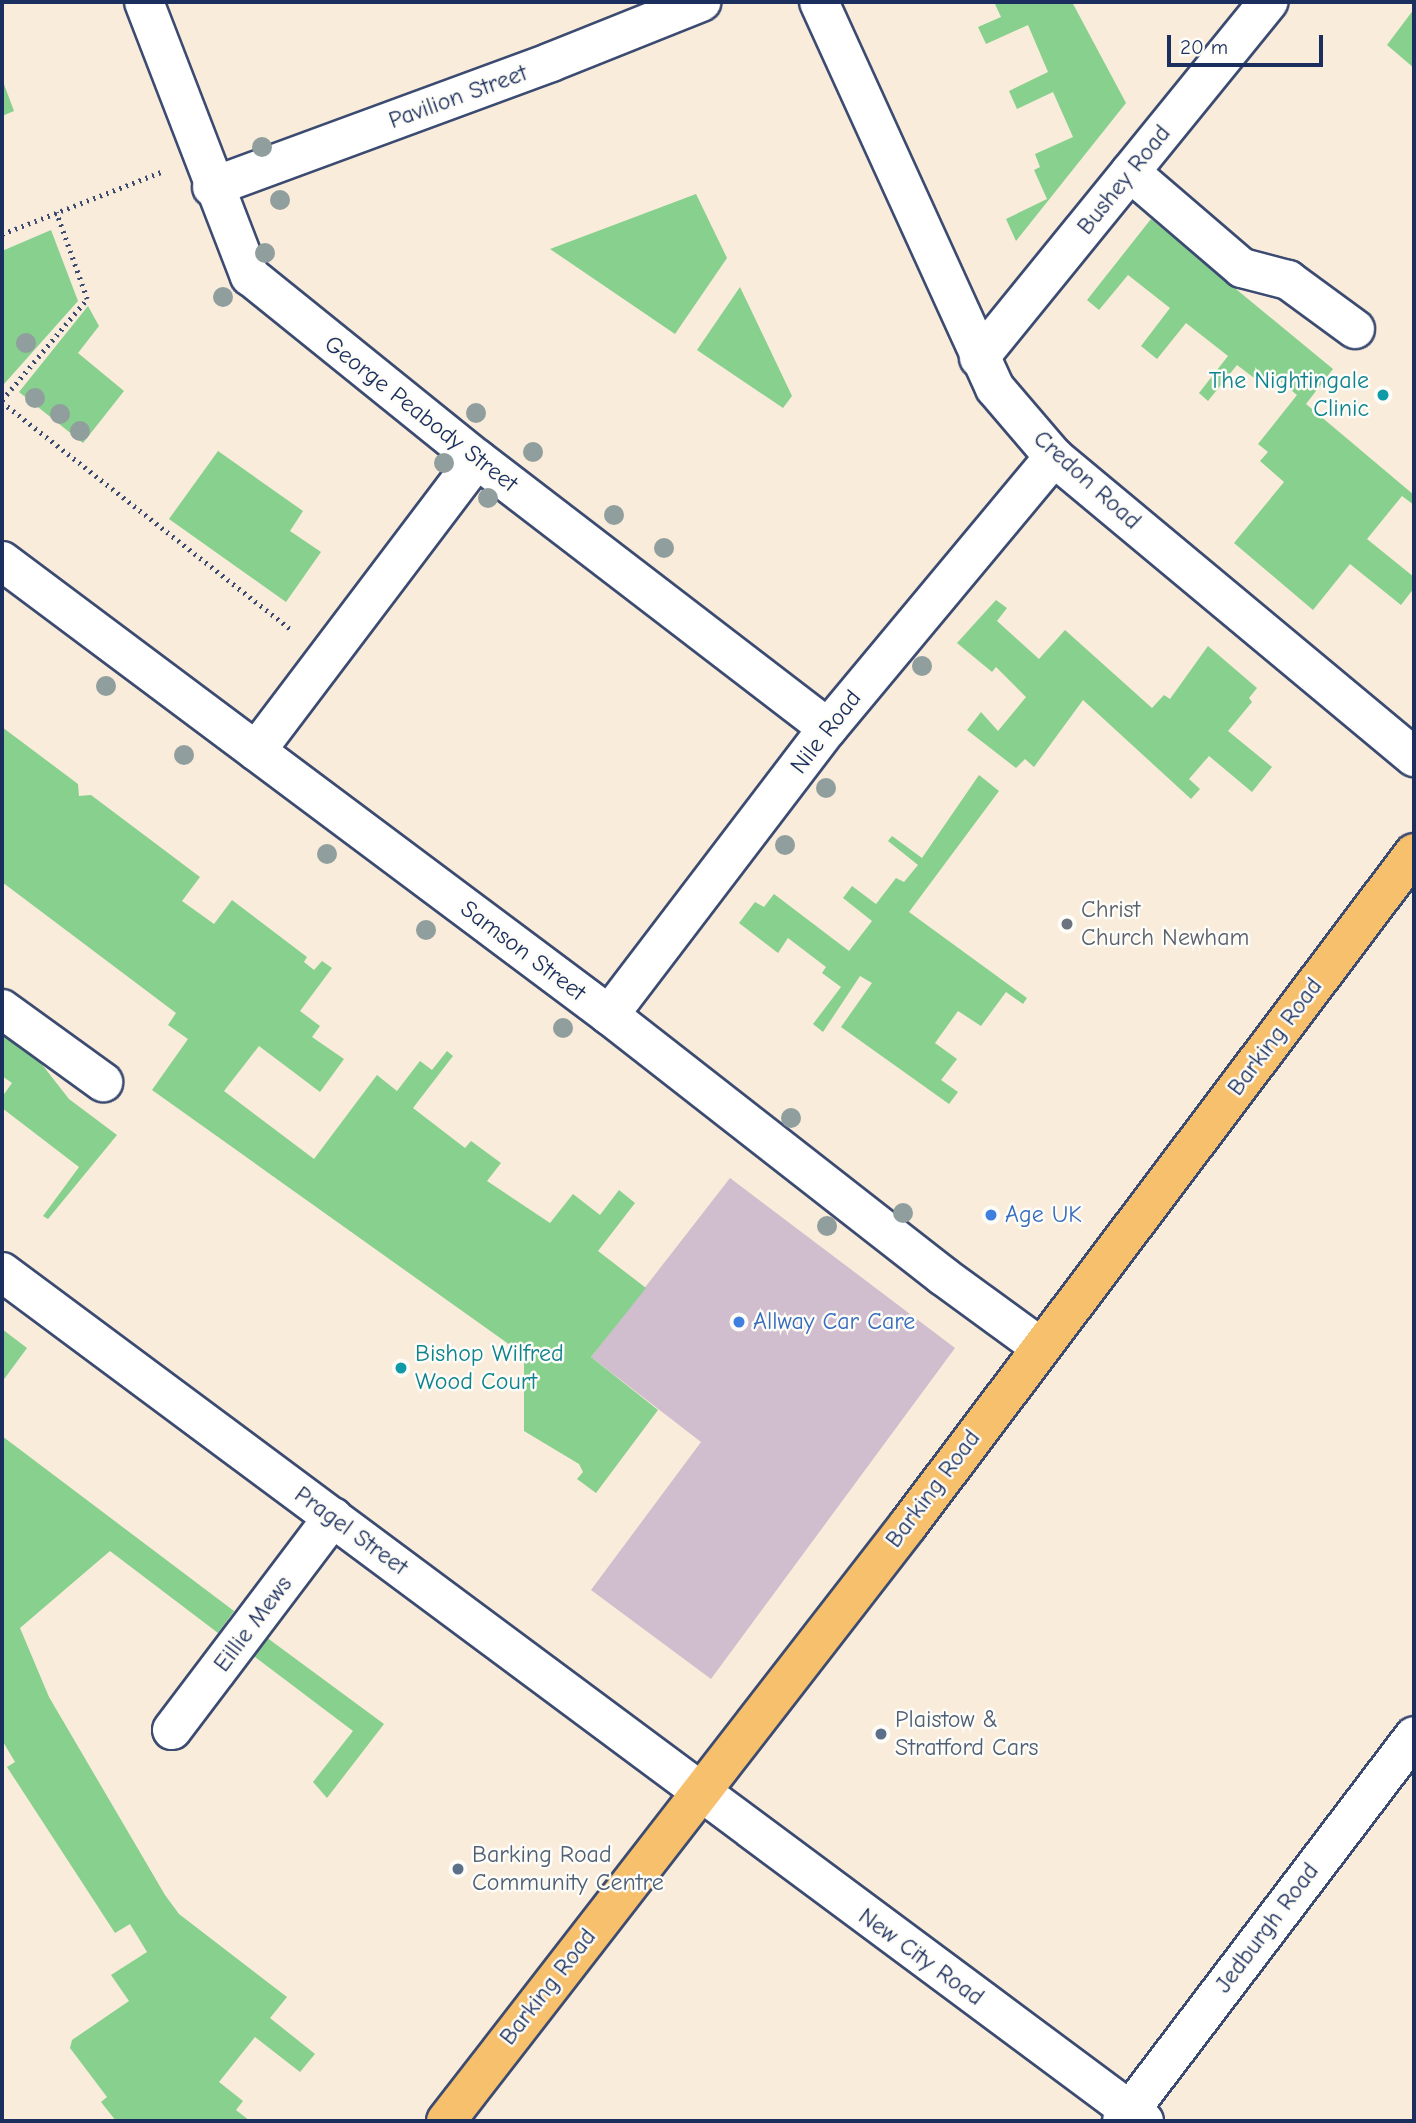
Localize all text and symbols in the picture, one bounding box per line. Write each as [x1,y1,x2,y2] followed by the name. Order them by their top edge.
[1171,21,1327,65] scale bar
[1180,35,1228,59] text: 20 m
[385,59,531,135] street label: Pavilion Street
[1071,119,1177,241] street label: Bushey Road
[319,330,523,498] street label: George Peabody Street
[1209,367,1369,423] place label: The Nightingale Clinic
[1375,387,1391,403] marker: The Nightingale Clinic
[1027,424,1147,536] street label: Credon Road
[784,684,868,780] street label: Nile Road
[455,895,591,1007] street label: Samson Street
[1081,896,1249,952] place label: Christ Church Newham
[1059,916,1075,932] marker: Christ Church Newham
[1221,973,1329,1101] street label: Barking Road
[1005,1201,1082,1229] place label: Age UK
[983,1207,999,1223] marker: Age UK
[753,1308,915,1336] place label: Allway Car Care
[731,1314,747,1330] marker: Allway Car Care
[415,1340,564,1396] place label: Bishop Wilfred Wood Court
[393,1360,409,1376] marker: Bishop Wilfred Wood Court
[879,1425,987,1553] street label: Barking Road
[289,1480,413,1582] street label: Pragel Street
[208,1570,298,1678] street label: Eillie Mews
[895,1706,1039,1762] place label: Plaistow & Stratford Cars
[873,1726,889,1742] marker: Plaistow & Stratford Cars
[472,1841,664,1897] place label: Barking Road Community Centre
[1209,1857,1325,1999] street label: Jedburgh Road
[450,1861,466,1877] marker: Barking Road Community Centre
[853,1902,989,2012] street label: New City Road
[494,1923,602,2051] street label: Barking Road

